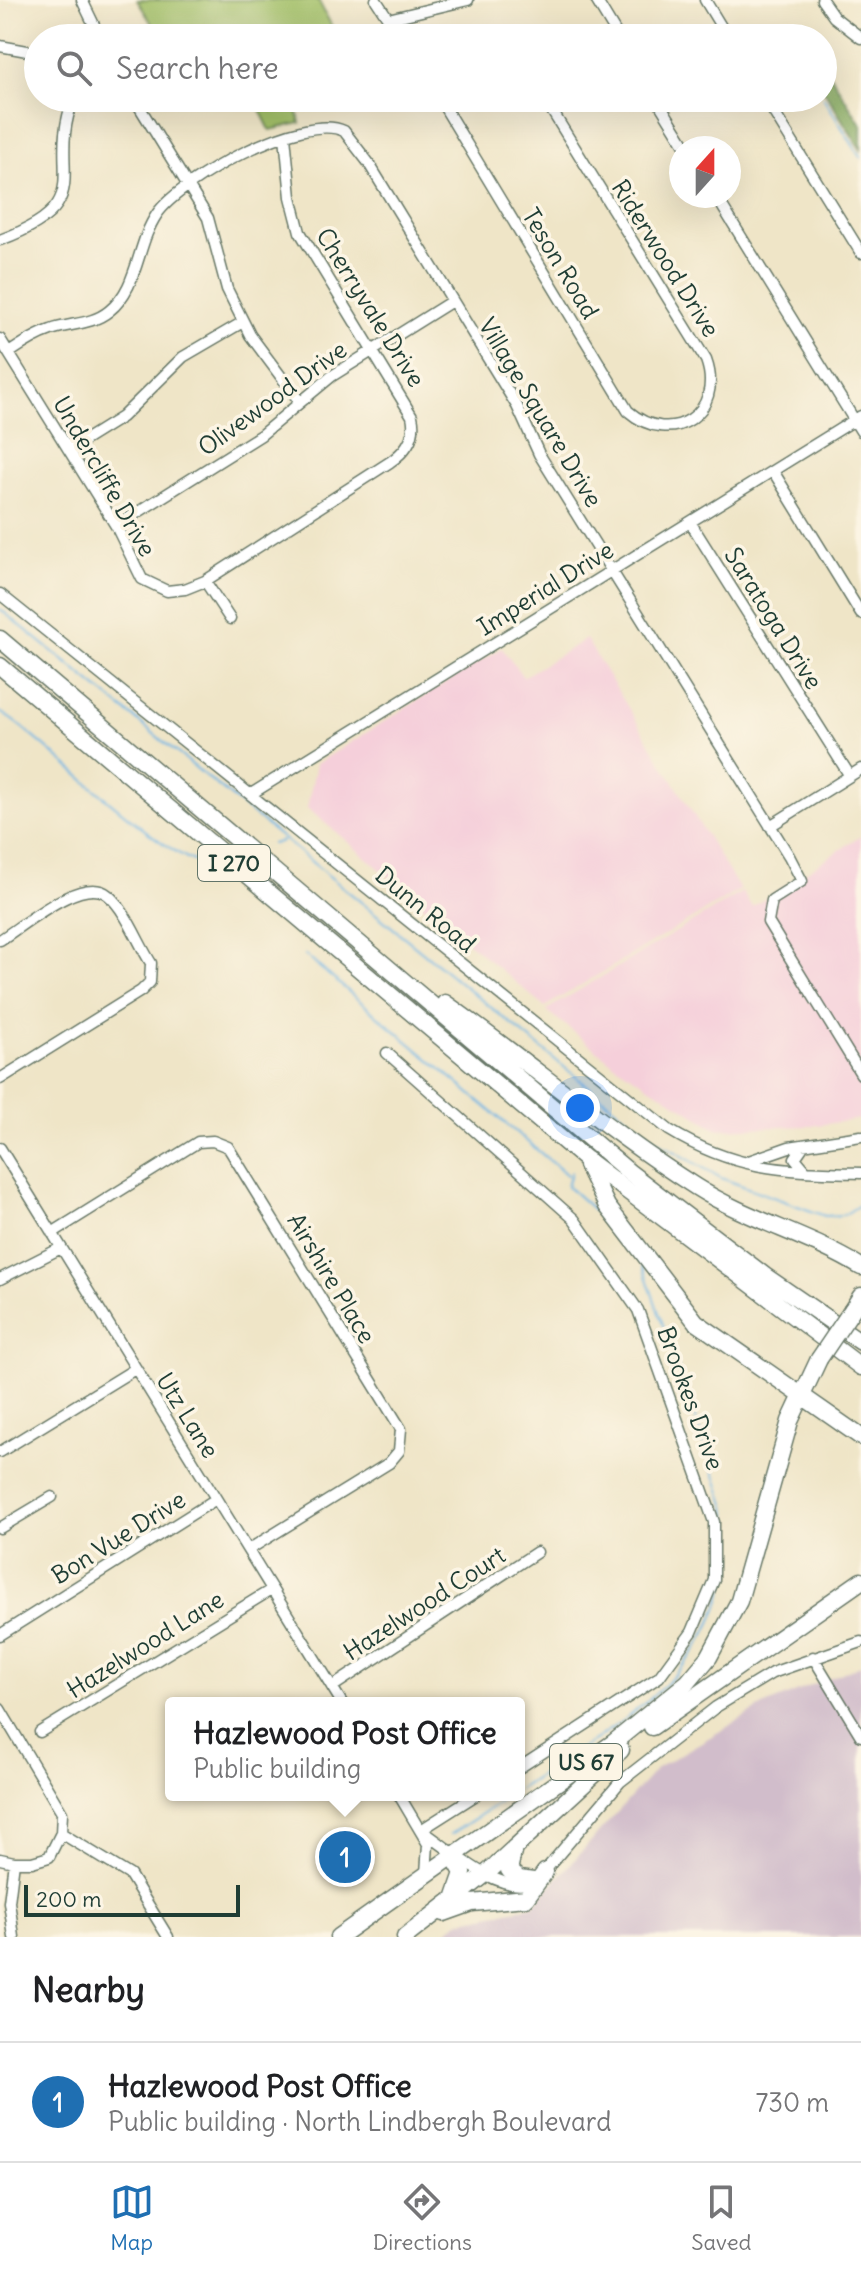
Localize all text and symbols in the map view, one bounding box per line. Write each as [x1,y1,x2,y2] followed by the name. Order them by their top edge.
[24,24,837,112] search box
[52,46,96,90] icon: search
[116,49,279,87] text: Search here
[669,136,741,208] north arrow
[606,174,726,342] street label: Riderwood Drive
[516,202,606,324] street label: Teson Road
[310,222,432,392] street label: Cherryvale Drive
[473,312,609,512] street label: Village Square Drive
[192,334,352,462] street label: Olivewood Drive
[47,391,163,561] street label: Undercliffe Drive
[471,534,619,642] street label: Imperial Drive
[719,542,829,694] street label: Saratoga Drive
[198,845,270,881] road number: I 270
[370,859,482,959] street label: Dunn Road
[560,1088,600,1128] your location
[281,1207,383,1349] street label: Airshire Place
[651,1322,731,1474] street label: Brookes Drive
[150,1367,226,1463] street label: Utz Lane
[45,1484,191,1590] street label: Bon Vue Drive
[337,1540,511,1666] street label: Hazelwood Court
[61,1584,229,1704] street label: Hazelwood Lane
[165,1697,525,1801] popup
[193,1714,497,1752] text: Hazlewood Post Office
[550,1744,622,1780] road number: US 67
[193,1752,361,1785] text: Public building
[319,1827,371,1887] pin: 1
[24,1881,240,1917] scale bar
[36,1885,102,1913] text: 200 m
[32,1968,145,2011] text: Nearby
[108,2067,412,2105] text: Hazlewood Post Office
[53,2086,63,2119] text: 1
[755,2086,829,2119] text: 730 m
[108,2105,611,2138] text: Public building · North Lindbergh Boulevard
[110,2180,154,2256] tab: Map
[373,2180,472,2256] tab: Directions
[691,2180,751,2256] tab: Saved

